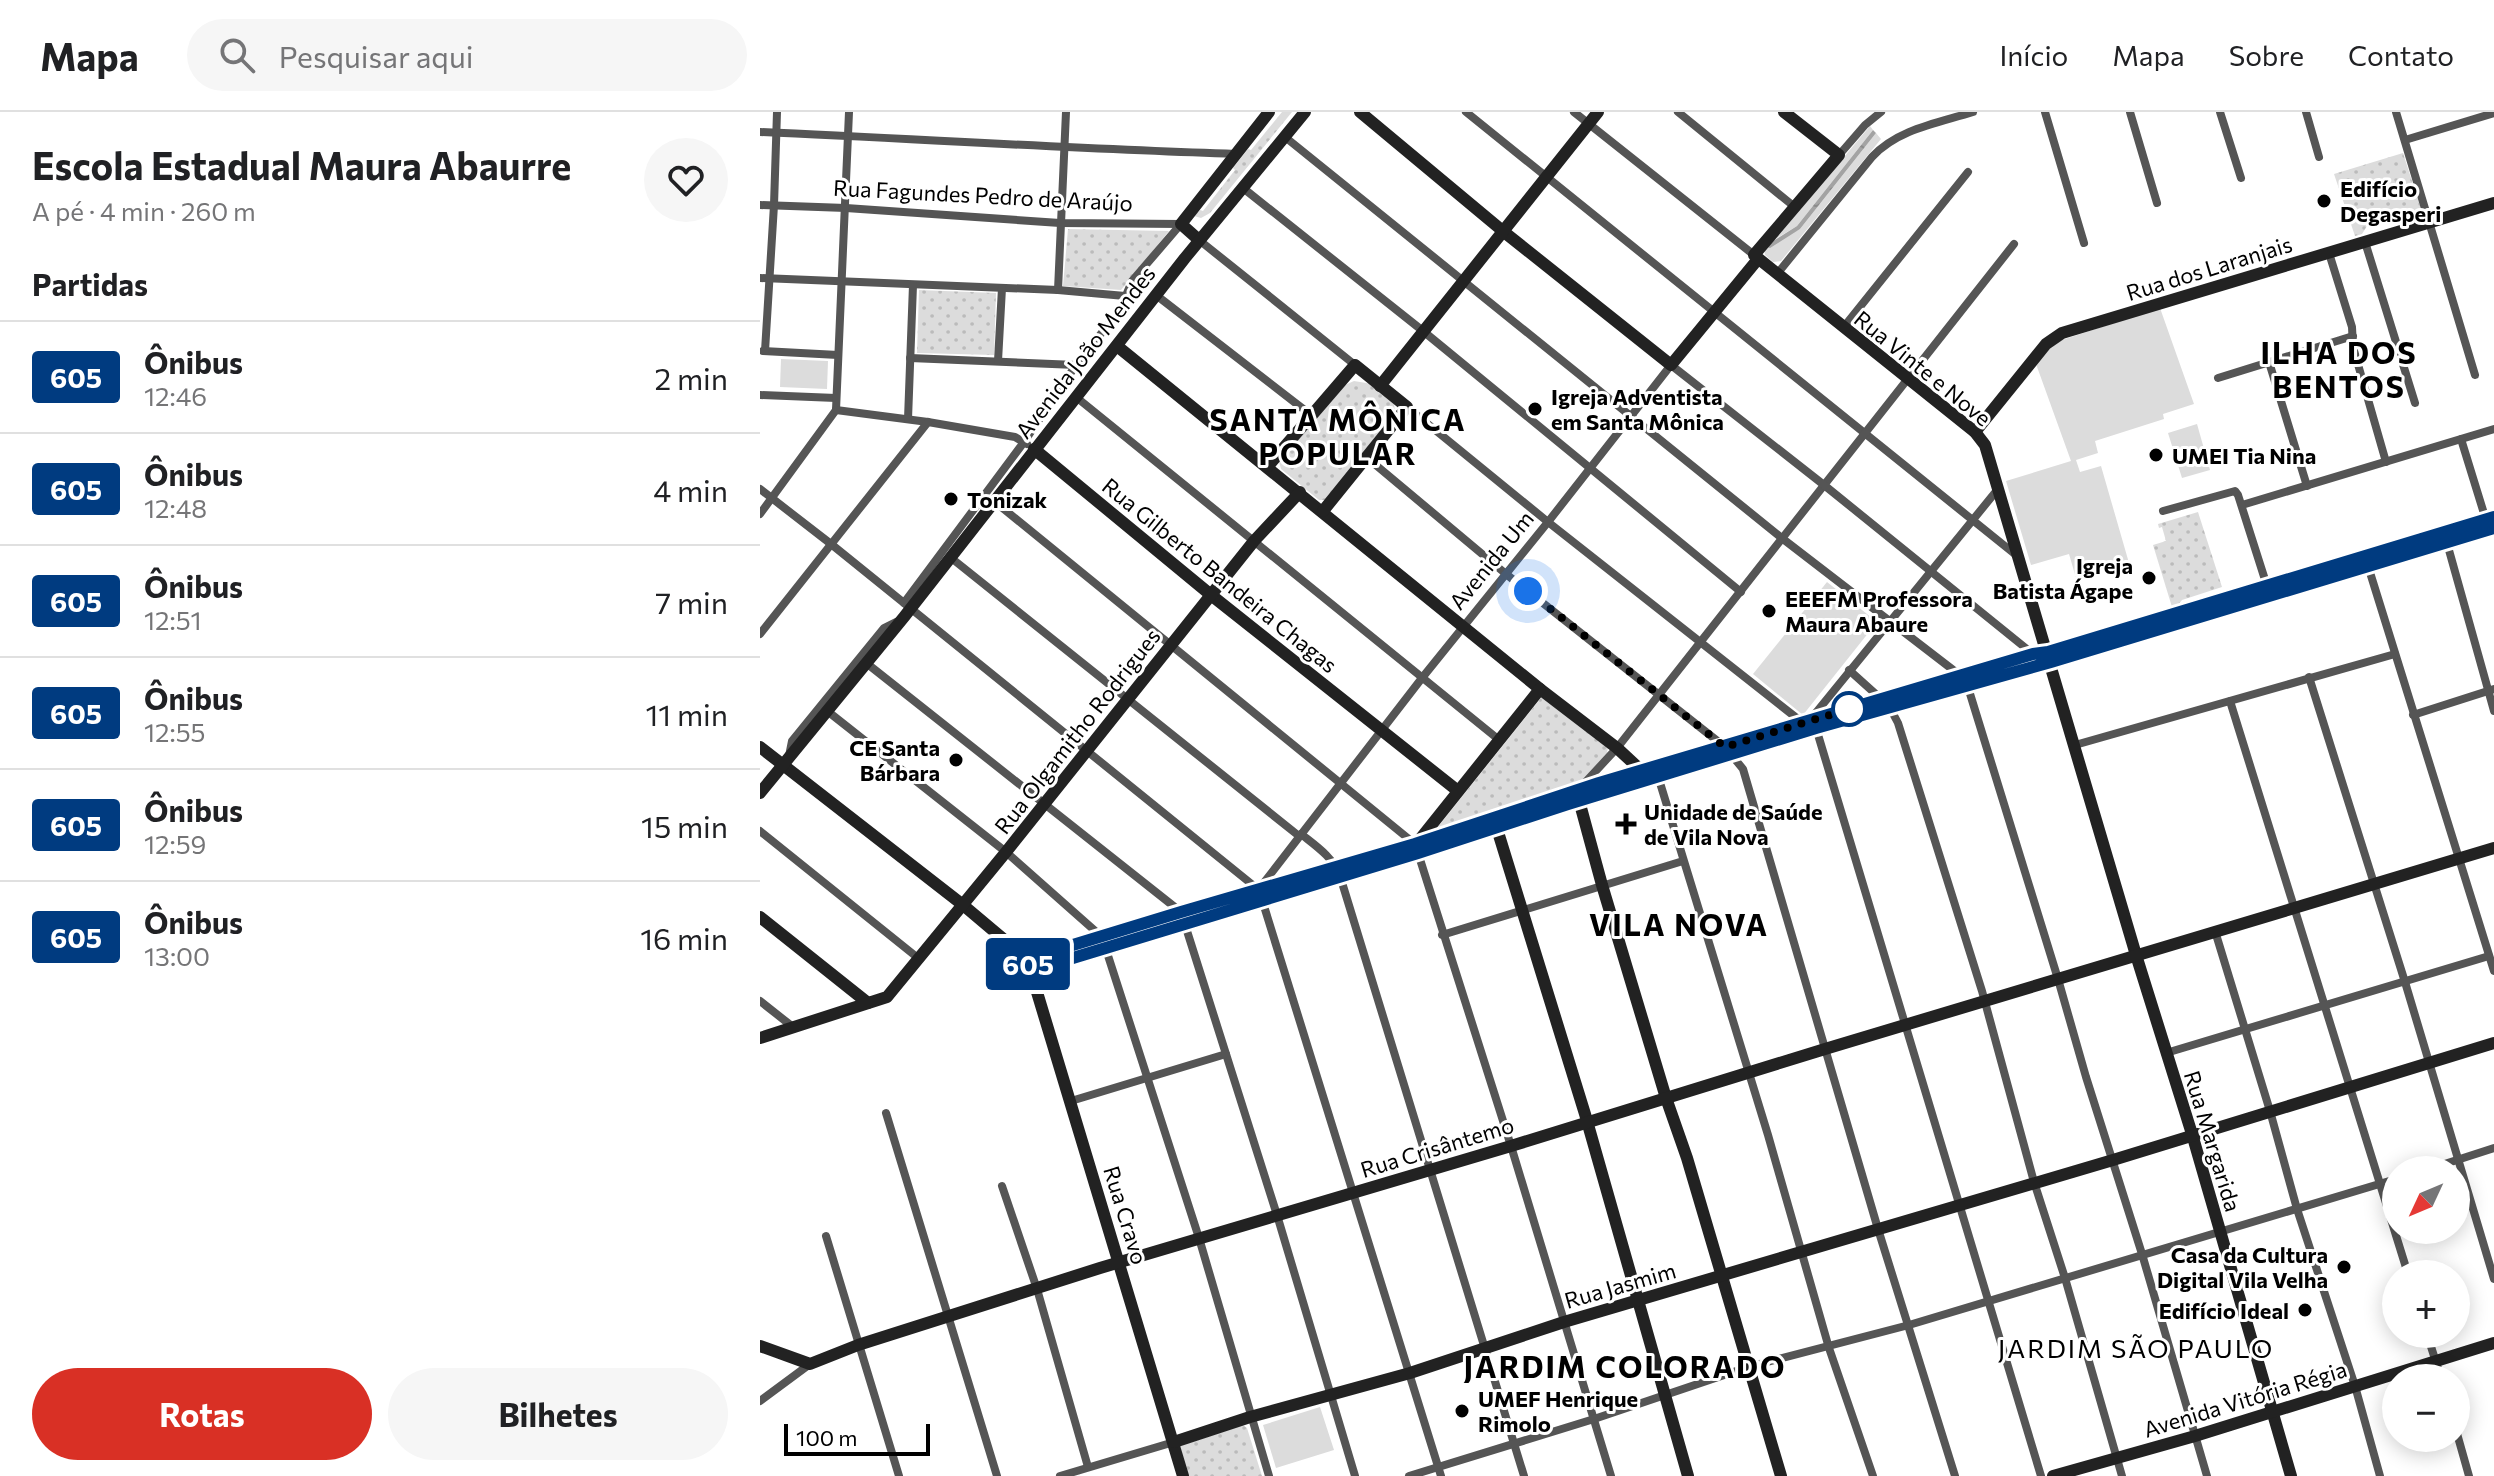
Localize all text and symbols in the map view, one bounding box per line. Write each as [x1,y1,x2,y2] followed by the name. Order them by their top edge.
[187,19,747,91] search box
[40,32,139,79] text: Mapa
[215,33,259,77] icon: search
[279,37,473,74] text: Pesquisar aqui
[1999,38,2068,72] text: Início
[2112,38,2185,72] text: Mapa
[2229,38,2304,72] text: Sobre
[2348,38,2454,72] text: Contato
[644,138,728,222] button: heart
[32,141,571,188] text: Escola Estadual Maura Abaurre
[833,174,1133,216] street label: Rua Fagundes Pedro de Araújo
[2340,175,2441,227] place label: Edifício Degasperi
[2315,192,2333,210] marker: Edifício Degasperi
[32,195,256,226] text: A pé · 4 min · 260 m
[2123,230,2295,306] street label: Rua dos Laranjais
[1009,260,1161,444] street label: Avenida João Mendes
[32,265,148,302] text: Partidas
[1849,305,1997,431] street label: Rua Vinte e Nove
[2260,333,2418,404] district label: ILHA DOS BENTOS
[144,343,243,380] text: Ônibus
[655,359,728,396] text: 2 min
[50,360,102,394] text: 605
[144,380,207,411] text: 12:46
[1551,383,1724,435] place label: Igreja Adventista em Santa Mônica
[1209,400,1467,471] district label: SANTA MÔNICA POPULAR
[1526,400,1544,418] marker: Igreja Adventista em Santa Mônica
[2172,442,2316,469] place label: UMEI Tia Nina
[2147,446,2165,464] marker: UMEI Tia Nina
[144,455,243,492] text: Ônibus
[653,471,728,508] text: 4 min
[50,472,102,506] text: 605
[1097,472,1343,678] street label: Rua Gilberto Bandeira Chagas
[967,486,1048,513] place label: Tonizak
[942,490,960,508] marker: Tonizak
[144,492,207,523] text: 12:48
[1443,505,1539,615] street label: Avenida Um
[1993,552,2133,604] place label: Igreja Batista Ágape
[144,567,243,604] text: Ônibus
[2140,569,2158,587] marker: Igreja Batista Ágape
[1508,571,1548,611] your location
[655,583,728,620] text: 7 min
[50,584,102,618] text: 605
[1785,585,1973,637] place label: EEEFM Professora Maura Abaure
[1760,602,1778,620] marker: EEEFM Professora Maura Abaure
[144,604,202,635] text: 12:51
[988,623,1166,839] street label: Rua Olgamitho Rodrigues
[144,679,243,716] text: Ônibus
[1832,692,1866,726] unlabelled marker
[646,695,728,732] text: 11 min
[50,696,102,730] text: 605
[144,716,206,747] text: 12:55
[849,734,940,786] place label: CE Santa Bárbara
[947,751,965,769] marker: CE Santa Bárbara
[144,791,243,828] text: Ônibus
[1644,798,1822,850] place label: Unidade de Saúde de Vila Nova
[641,807,728,844] text: 15 min
[50,808,102,842] text: 605
[1615,813,1637,835] marker: Unidade de Saúde de Vila Nova
[144,828,206,859] text: 12:59
[144,903,243,940] text: Ônibus
[1589,905,1769,942] district label: VILA NOVA
[640,919,728,956] text: 16 min
[50,920,102,954] text: 605
[982,938,1074,990] line badge: 605
[144,940,210,971] text: 13:00
[1002,947,1054,981] text: 605
[2179,1067,2247,1215] street label: Rua Margarida
[1357,1111,1517,1183] street label: Rua Crisântemo
[2382,1156,2470,1244] north arrow
[2382,1156,2470,1452] map controls
[1098,1162,1154,1268] street label: Rua Cravo
[2157,1241,2328,1293] place label: Casa da Cultura Digital Vila Velha
[1561,1256,1679,1314] street label: Rua Jasmim
[2335,1258,2353,1276] marker: Casa da Cultura Digital Vila Velha
[2382,1260,2470,1348] button: +
[2159,1297,2289,1324] place label: Edifício Ideal
[2296,1301,2314,1319] marker: Edifício Ideal
[1998,1332,2274,1363] district label: JARDIM SÃO PAULO
[1464,1347,1786,1384] district label: JARDIM COLORADO
[2140,1355,2350,1443] street label: Avenida Vitória Régia
[2382,1364,2470,1452] button: −
[32,1368,372,1460] button: Rotas
[388,1368,728,1460] button: Bilhetes
[1478,1385,1638,1437] place label: UMEF Henrique Rimolo
[1453,1402,1471,1420] marker: UMEF Henrique Rimolo
[784,1420,930,1456] scale bar
[796,1424,858,1451] text: 100 m

